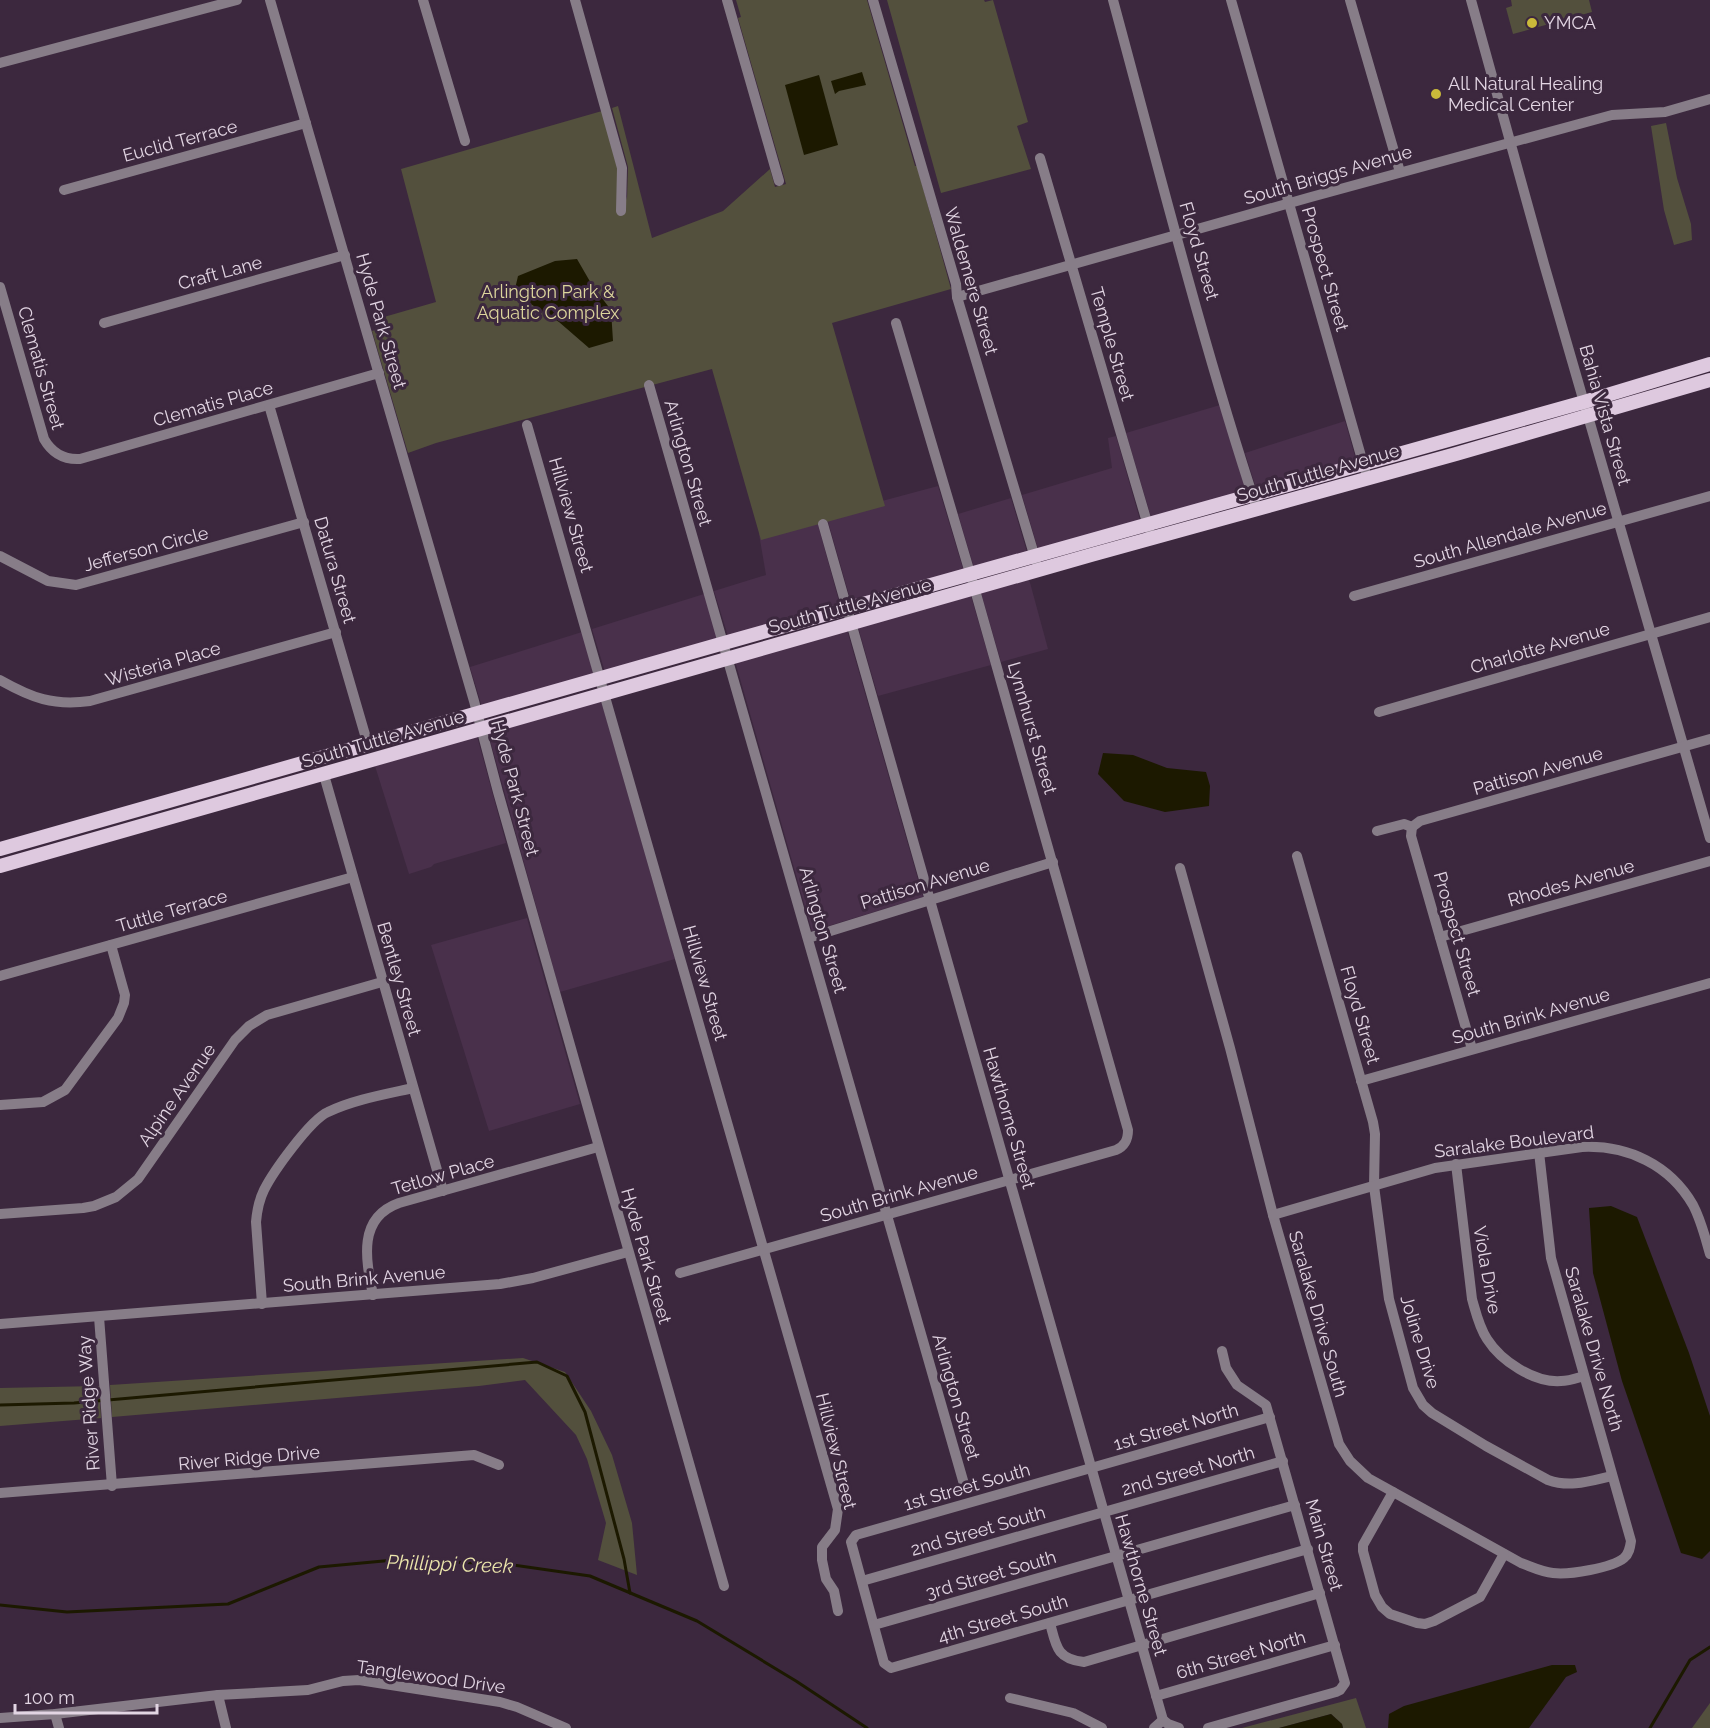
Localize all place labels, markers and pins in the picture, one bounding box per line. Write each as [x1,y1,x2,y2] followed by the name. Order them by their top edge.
[1544,12,1596,33] place label: YMCA
[1525,16,1539,30] marker: YMCA
[1448,73,1603,115] place label: All Natural Healing Medical Center
[1429,87,1443,101] marker: All Natural Healing Medical Center

